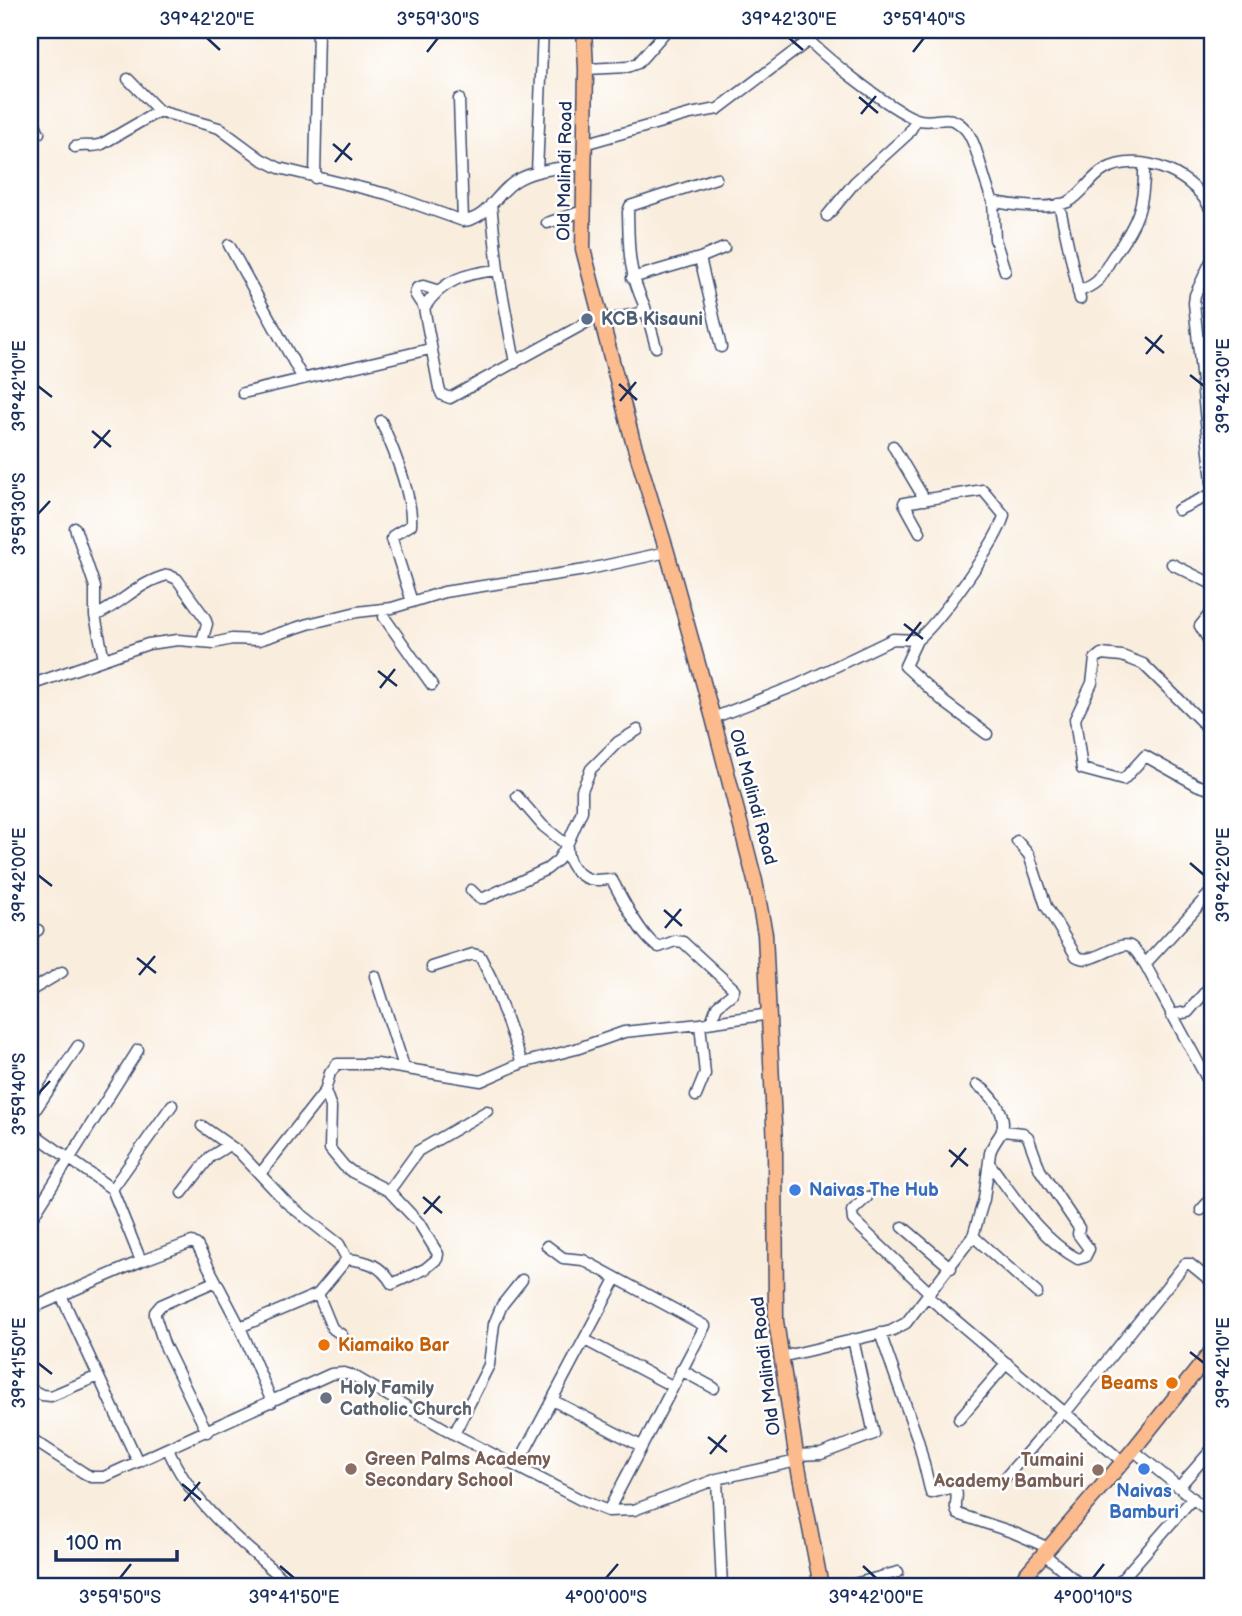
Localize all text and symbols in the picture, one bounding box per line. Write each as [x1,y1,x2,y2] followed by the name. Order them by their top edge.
[159,9,255,30] text: 39°42'20"E
[396,9,480,30] text: 3°59'30"S
[741,9,837,30] text: 39°42'30"E
[883,9,966,30] text: 3°59'40"S
[553,101,577,241] street label: Old Malindi Road
[601,309,703,330] place label: KCB Kisauni
[579,311,595,327] marker: KCB Kisauni
[1213,338,1234,434] text: 39°42'30"E
[9,340,30,432] text: 39°42'10"E
[9,472,30,556] text: 3°59'30"S
[725,727,781,867] street label: Old Malindi Road
[9,827,30,923] text: 39°42'00"E
[1213,827,1234,923] text: 39°42'20"E
[9,1052,30,1135] text: 3°59'40"S
[809,1180,939,1201] place label: Naivas The Hub
[787,1182,803,1198] marker: Naivas The Hub
[747,1295,785,1437] street label: Old Malindi Road
[9,1317,30,1409] text: 39°41'50"E
[1213,1317,1234,1409] text: 39°42'10"E
[338,1335,450,1356] place label: Kiamaiko Bar
[316,1337,332,1353] marker: Kiamaiko Bar
[1100,1373,1158,1394] place label: Beams
[1164,1375,1180,1391] marker: Beams
[340,1378,472,1420] place label: Holy Family Catholic Church
[318,1390,334,1406] marker: Holy Family Catholic Church
[365,1449,551,1491] place label: Green Palms Academy Secondary School
[933,1450,1084,1492] place label: Tumaini Academy Bamburi
[343,1461,359,1477] marker: Green Palms Academy Secondary School
[1136,1461,1152,1477] marker: Naivas Bamburi
[1090,1462,1106,1478] marker: Tumaini Academy Bamburi
[1109,1481,1179,1523] place label: Naivas Bamburi
[56,1518,177,1562] scale bar
[66,1531,122,1556] text: 100 m
[79,1587,161,1608] text: 3°59'50"S
[248,1587,340,1608] text: 39°41'50"E
[565,1587,647,1608] text: 4°00'00"S
[828,1587,924,1608] text: 39°42'00"E
[1054,1587,1133,1608] text: 4°00'10"S

